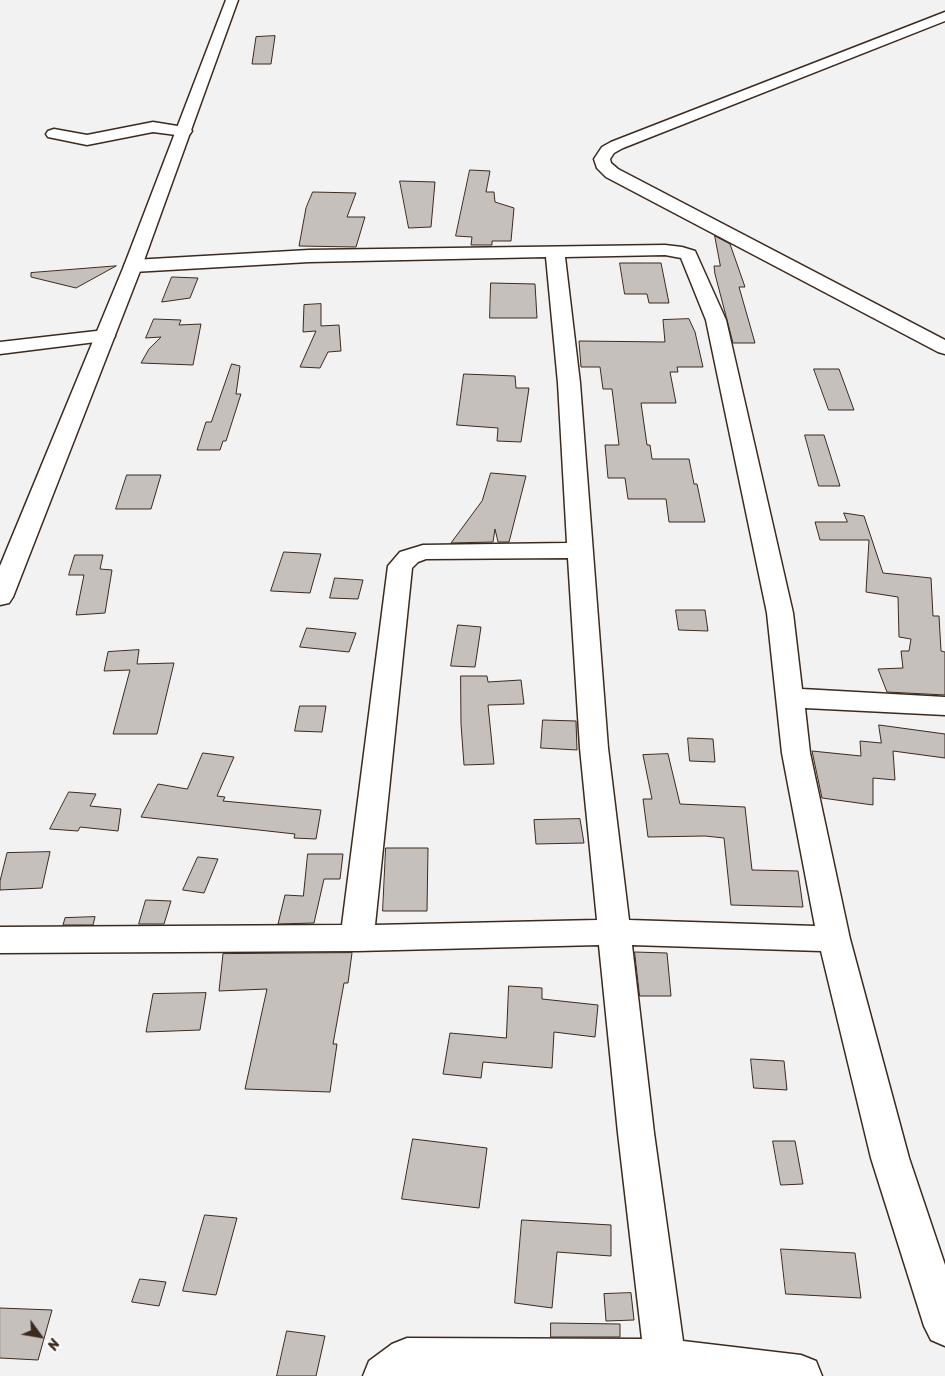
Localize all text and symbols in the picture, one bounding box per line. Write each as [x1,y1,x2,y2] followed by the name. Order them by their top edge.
[15,1311,65,1361] north arrow
[40,1333,66,1355] text: N

